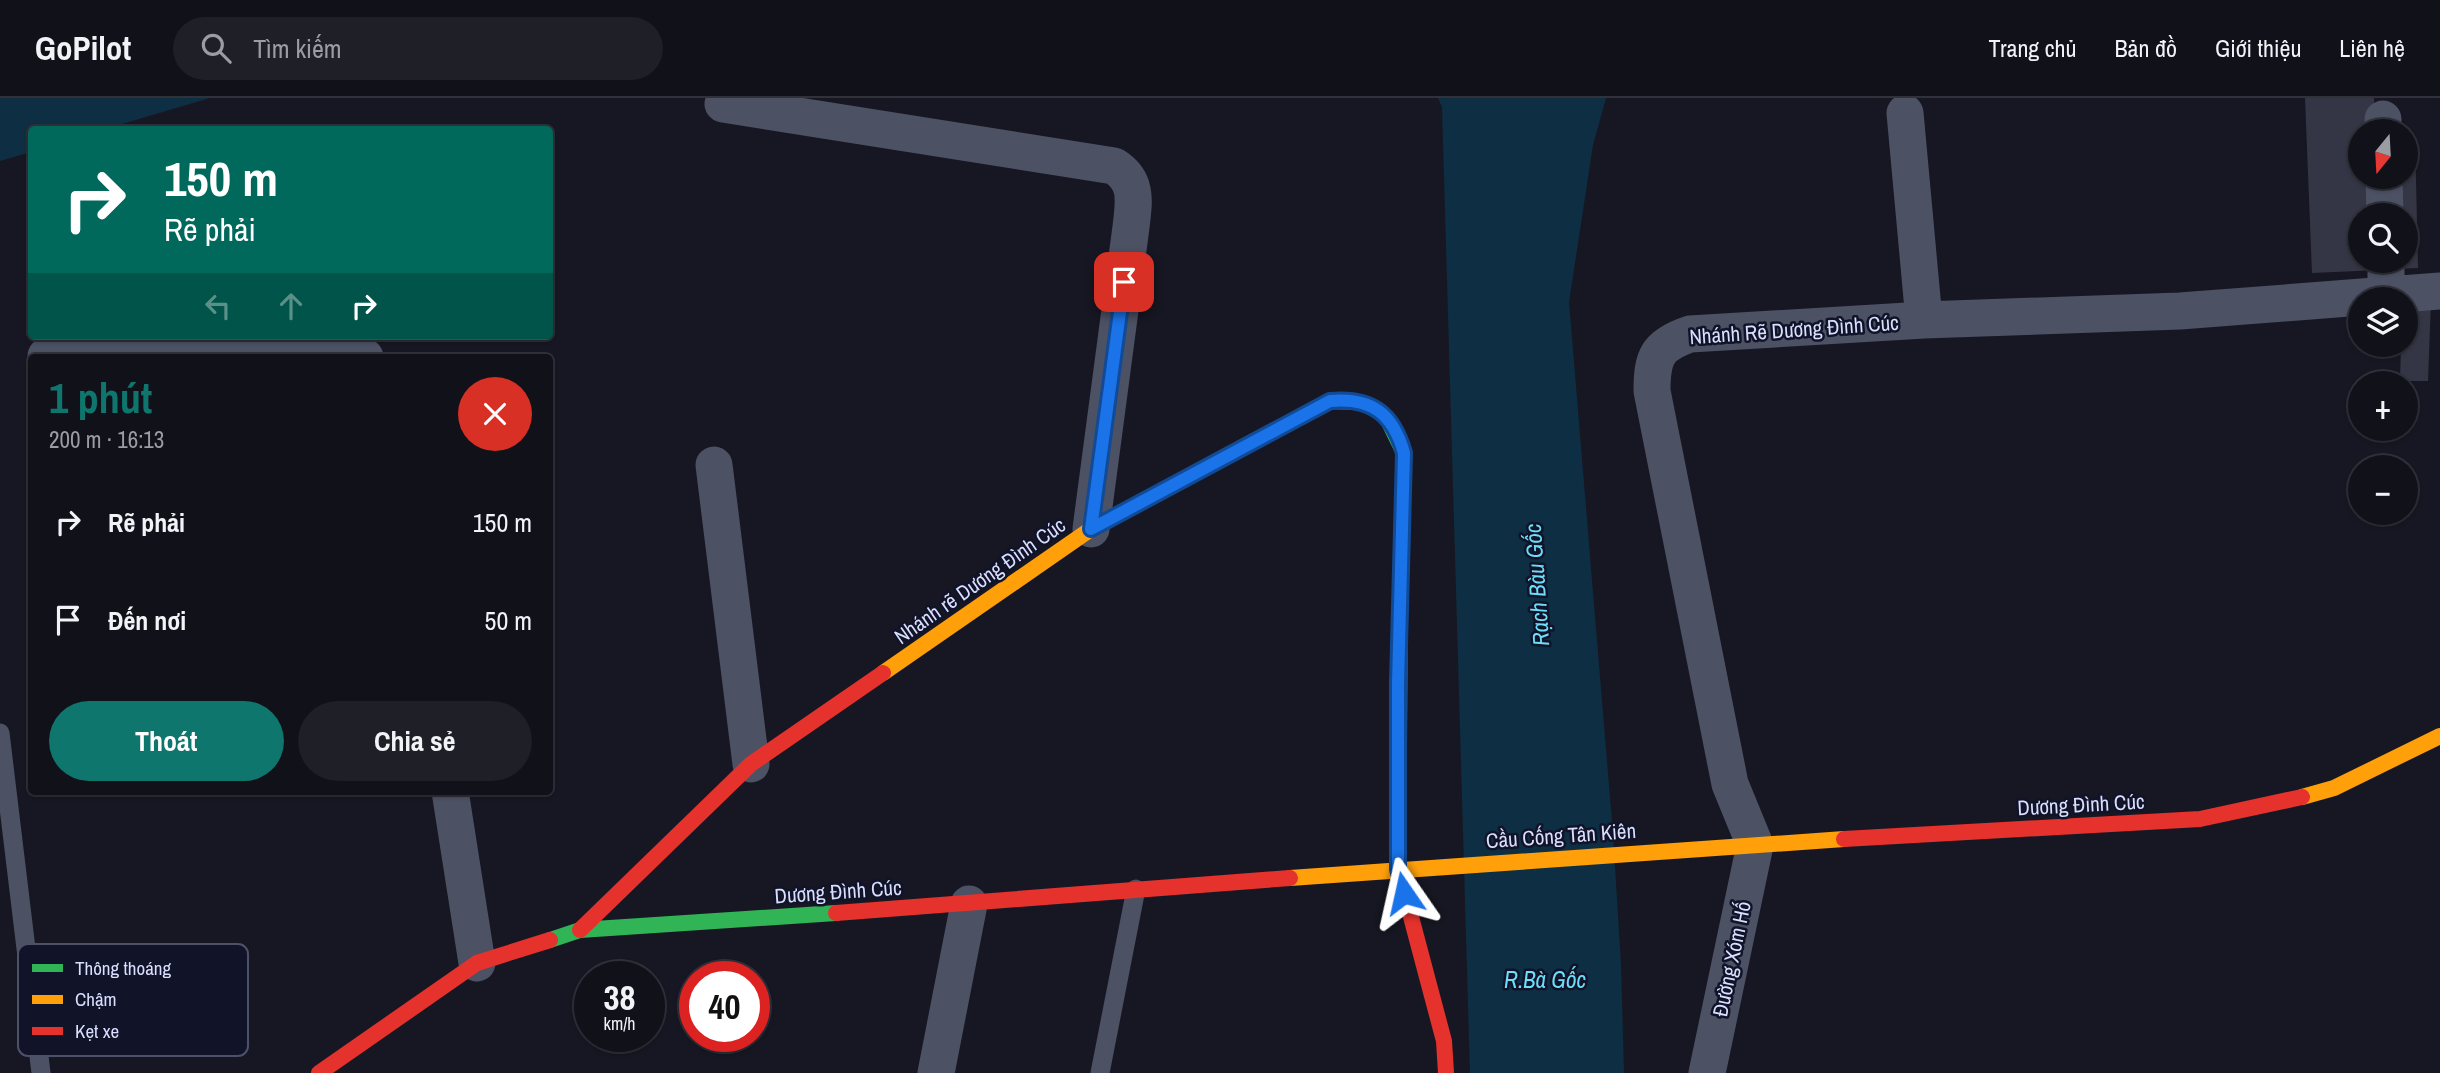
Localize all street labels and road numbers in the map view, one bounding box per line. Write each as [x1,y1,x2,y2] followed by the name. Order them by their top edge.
[1688,308,1900,351] street label: Nhánh Rẽ Dương Đình Cúc
[888,511,1071,651] street label: Nhánh rẽ Dương Đình Cúc
[2017,787,2145,822] street label: Dương Đình Cúc
[1485,816,1637,855] street label: Cầu Cống Tân Kiên
[773,873,902,910] street label: Dương Đình Cúc
[1705,899,1758,1019] street label: Đường Xóm Hố

